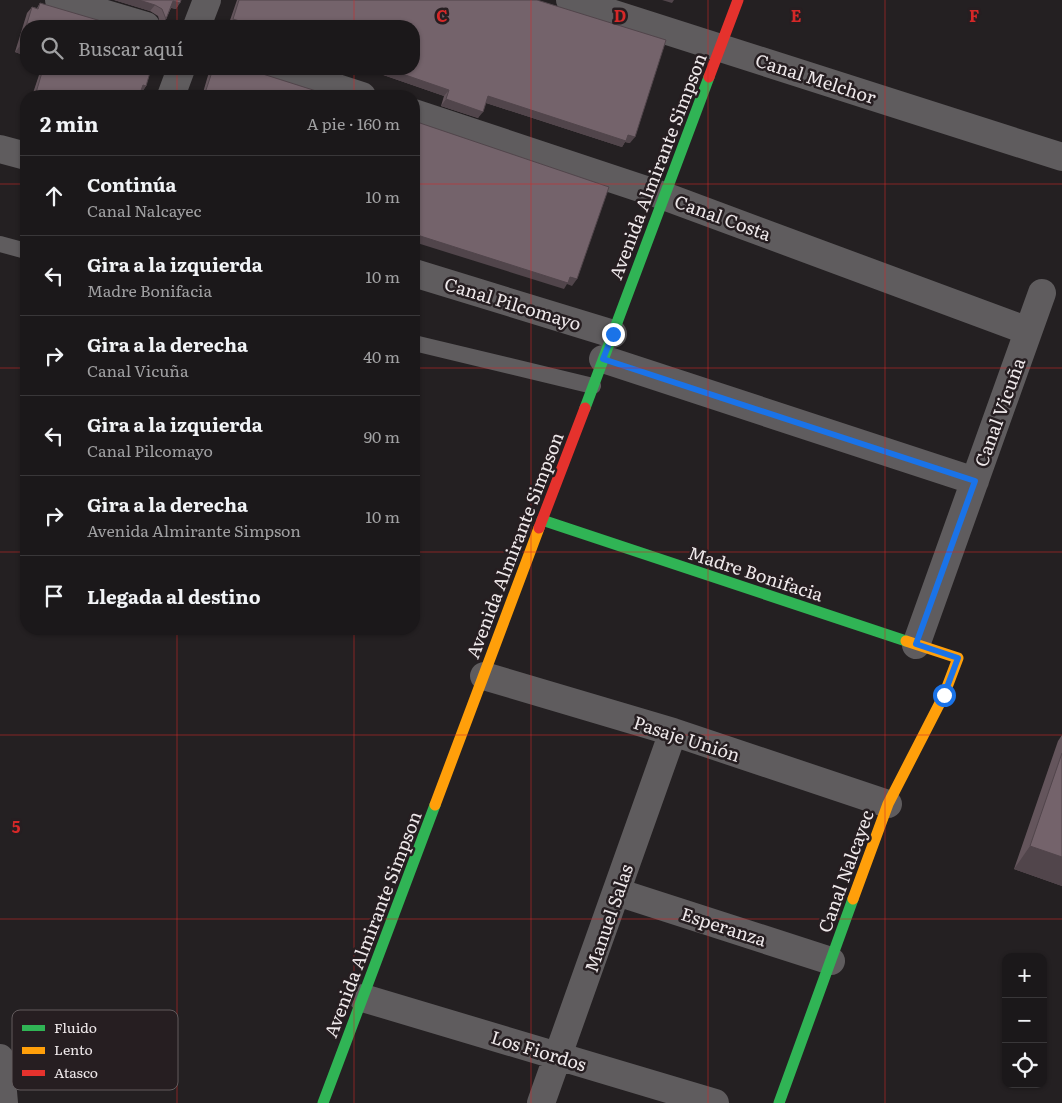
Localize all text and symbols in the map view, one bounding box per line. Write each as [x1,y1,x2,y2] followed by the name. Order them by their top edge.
[436,3,448,27] text: C
[614,3,626,27] text: D
[791,3,802,27] text: E
[969,3,979,27] text: F
[20,20,420,75] search box
[38,34,66,62] icon: search
[78,34,183,62] text: Buscar aquí
[752,46,880,110] street label: Canal Melchor
[601,49,713,283] street label: Avenida Almirante Simpson
[40,107,99,138] text: 2 min
[307,111,400,135] text: A pie · 160 m
[87,170,177,198] text: Continúa
[40,182,68,210] icon: ahead
[366,184,400,208] text: 10 m
[671,187,775,247] street label: Canal Costa
[87,198,201,222] text: Canal Nalcayec
[87,250,263,278] text: Gira a la izquierda
[40,262,68,290] icon: left
[366,264,400,288] text: 10 m
[441,269,585,337] street label: Canal Pilcomayo
[87,278,212,302] text: Madre Bonifacia
[602,323,625,346] route end
[87,330,248,358] text: Gira a la derecha
[40,342,68,370] icon: right
[363,344,400,368] text: 40 m
[967,353,1031,470] street label: Canal Vicuña
[87,358,189,382] text: Canal Vicuña
[87,410,263,438] text: Gira a la izquierda
[40,422,68,450] icon: left
[364,424,400,448] text: 90 m
[458,428,570,662] street label: Avenida Almirante Simpson
[87,438,213,462] text: Canal Pilcomayo
[87,490,248,518] text: Gira a la derecha
[40,502,68,530] icon: right
[366,504,400,528] text: 10 m
[87,518,301,542] text: Avenida Almirante Simpson
[685,538,827,608] street label: Madre Bonifacia
[40,582,68,610] icon: arrive
[87,582,261,610] text: Llegada al destino
[933,684,956,707] route start
[630,708,744,768] street label: Pasaje Unión
[810,806,880,936] street label: Canal Nalcayec
[316,807,428,1041] street label: Avenida Almirante Simpson
[12,814,21,838] text: 5
[577,860,639,976] street label: Manuel Salas
[678,900,770,953] street label: Esperanza
[1002,953,1047,1088] map controls
[1002,953,1047,998] button: +
[1002,998,1047,1043] button: −
[12,1010,178,1090] legend
[54,1017,97,1037] text: Fluido
[488,1023,590,1077] street label: Los Fiordos
[54,1039,93,1059] text: Lento
[1002,1043,1047,1088] button: locate
[54,1062,98,1082] text: Atasco

